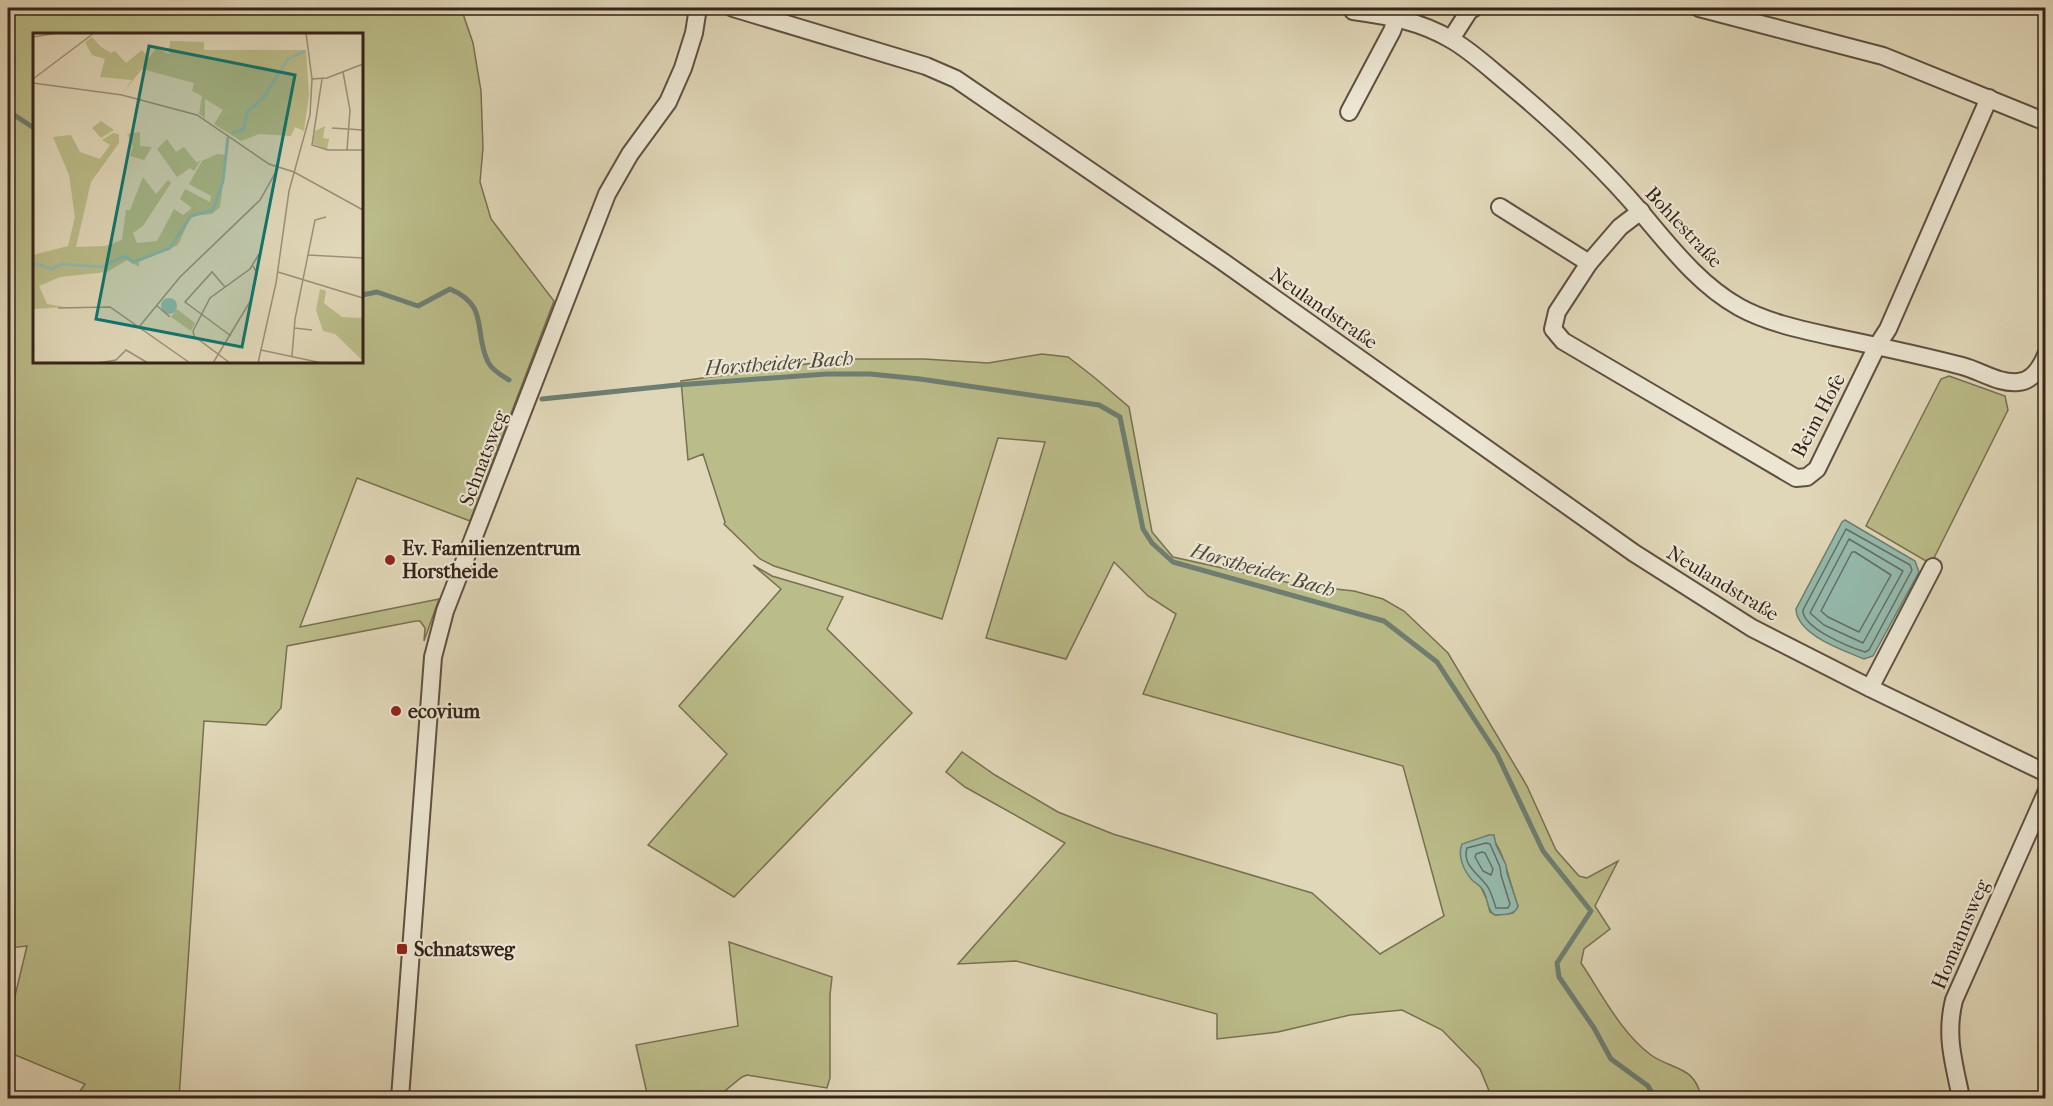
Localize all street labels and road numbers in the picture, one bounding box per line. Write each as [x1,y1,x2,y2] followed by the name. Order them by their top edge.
[1640,182,1727,273] street label: Bohlestraße
[1265,263,1382,354] street label: Neulandstraße
[1787,369,1850,461] street label: Beim Hofe
[455,407,512,509] street label: Schnatsweg
[1663,541,1783,626] street label: Neulandstraße
[1927,876,1994,993] street label: Homannsweg

